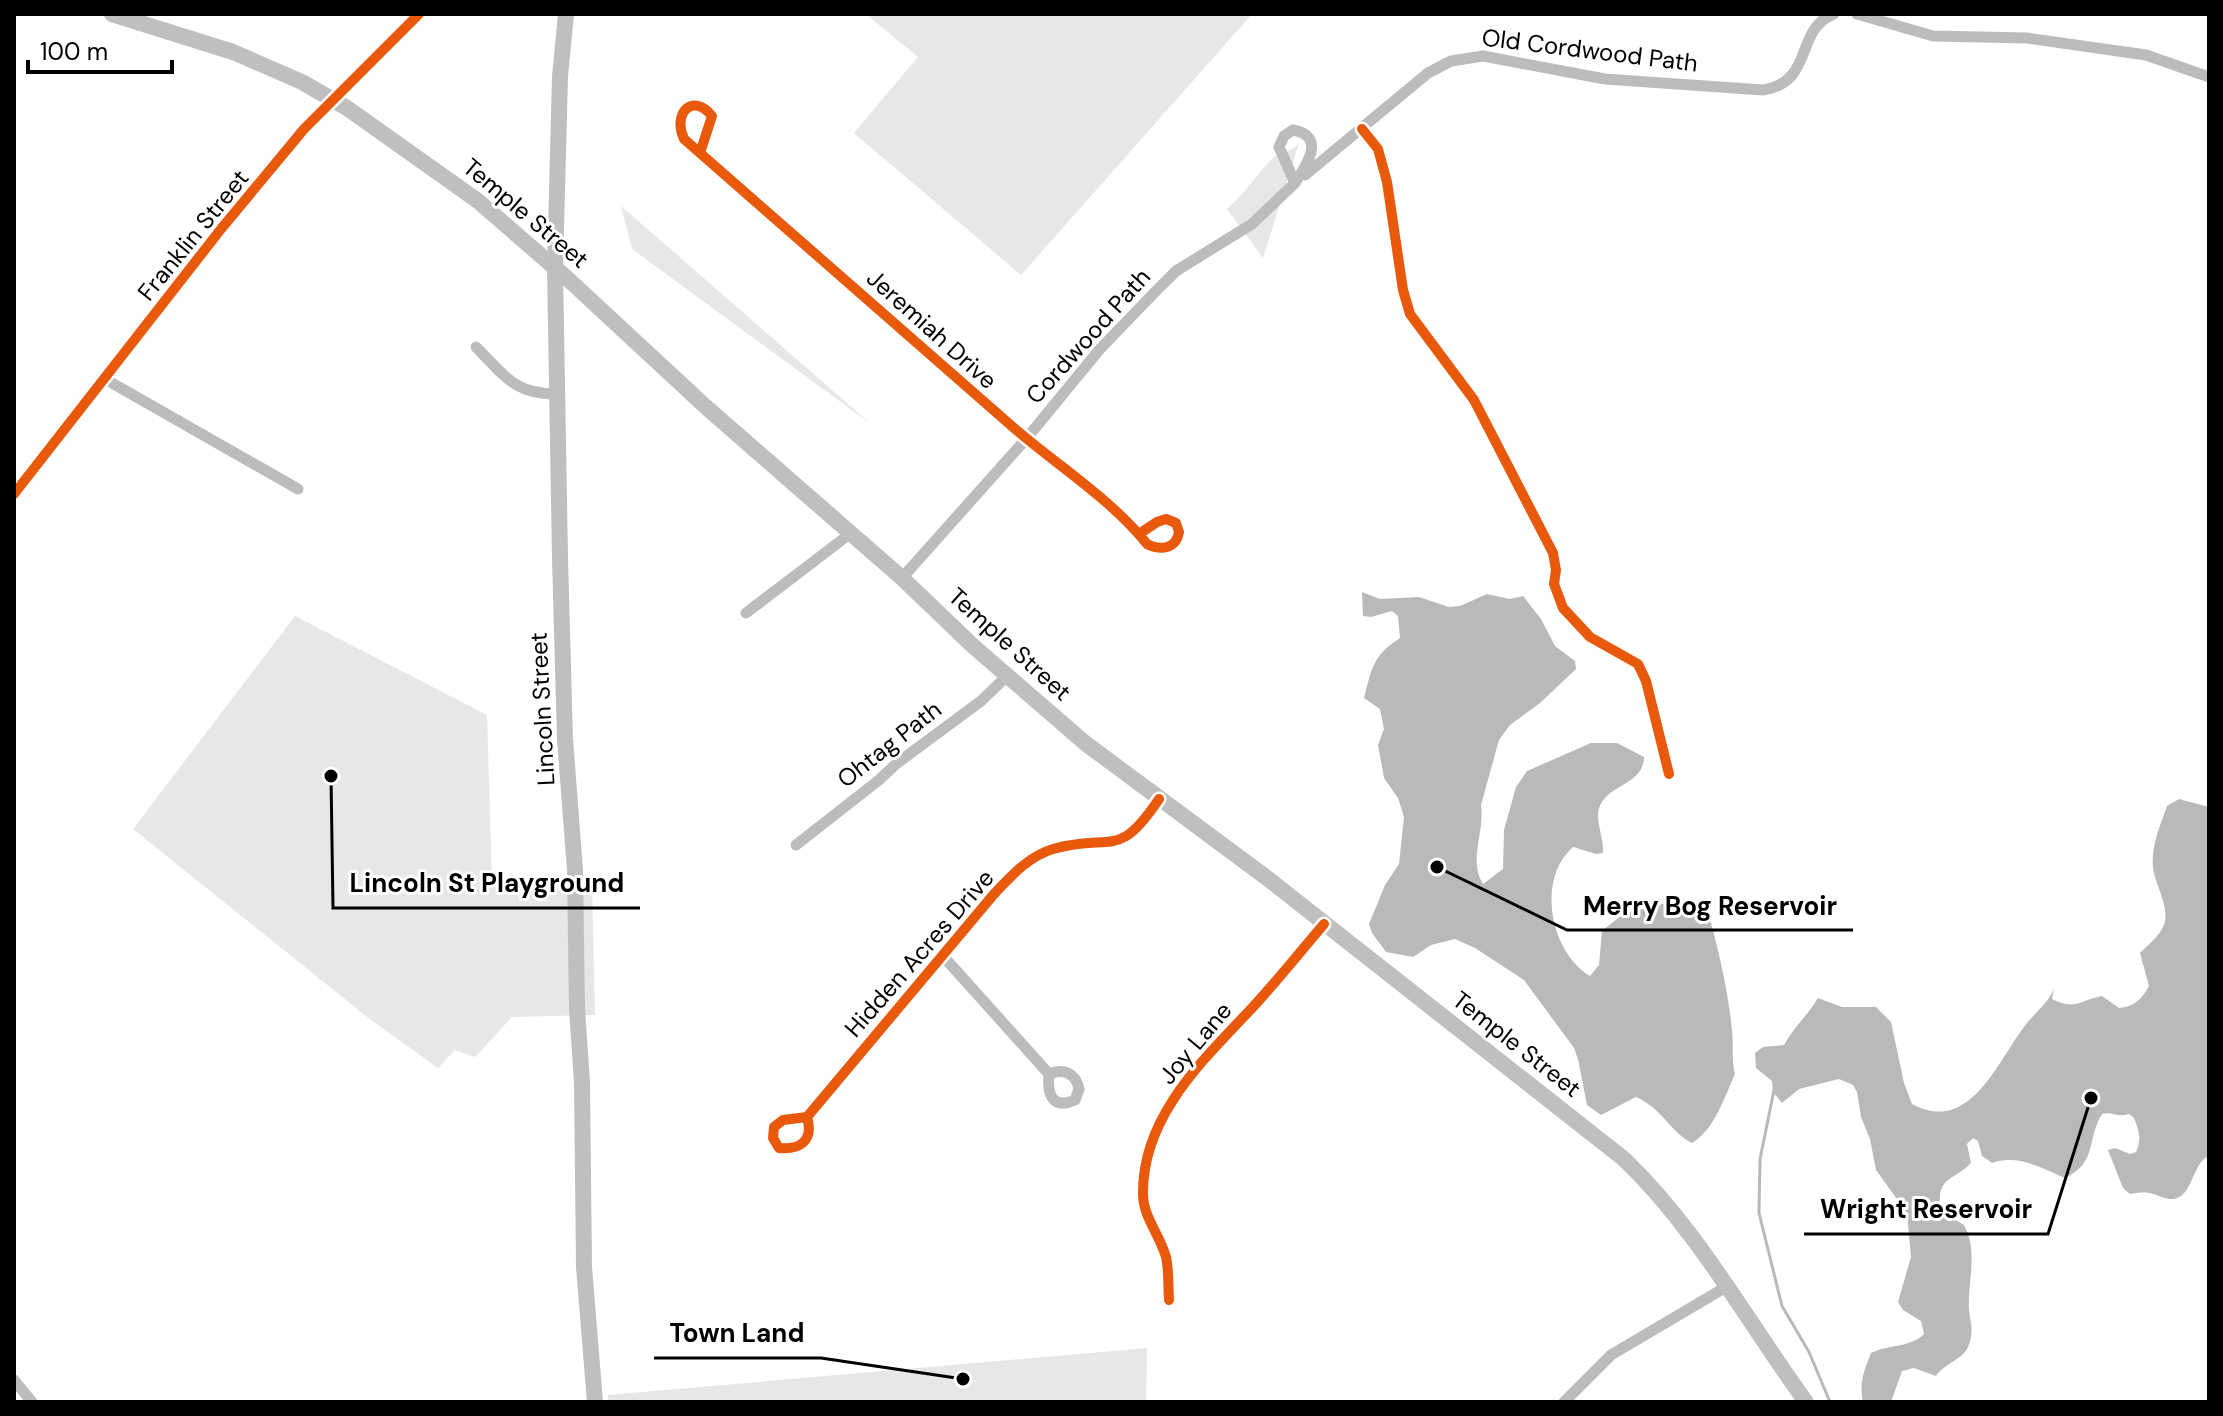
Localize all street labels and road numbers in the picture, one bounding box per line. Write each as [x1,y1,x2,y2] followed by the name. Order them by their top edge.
[1480,21,1700,79] street label: Old Cordwood Path
[457,151,595,275] street label: Temple Street
[131,163,255,307] street label: Franklin Street
[860,262,1004,396] street label: Jeremiah Drive
[1019,262,1157,410] street label: Cordwood Path
[942,581,1078,707] street label: Temple Street
[522,631,562,787] street label: Lincoln Street
[831,694,947,794] street label: Ohtag Path
[838,863,1000,1043] street label: Hidden Acres Drive
[1446,984,1588,1104] street label: Temple Street
[1152,995,1238,1091] street label: Joy Lane

